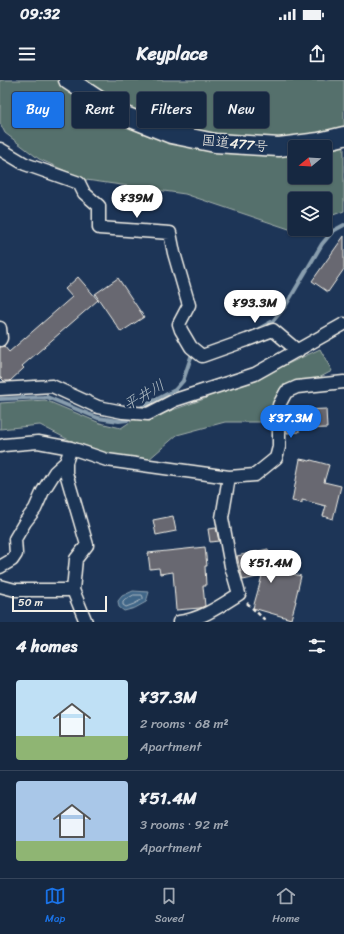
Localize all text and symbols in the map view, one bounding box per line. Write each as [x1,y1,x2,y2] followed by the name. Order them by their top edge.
[20,1,60,27] text: 09:32
[137,38,207,70] text: Keyplace
[16,43,38,65] icon: menu
[306,43,328,65] icon: share
[12,92,64,128] chip: Buy
[72,92,129,128] chip: Rent
[137,92,206,128] chip: Filters
[214,92,269,128] chip: New
[200,128,269,159] street label: 国道477号
[288,140,332,184] north arrow
[288,140,332,236] map controls
[113,185,161,219] pin: ¥39M
[121,186,153,209] text: ¥39M
[288,192,332,236] button: layers
[222,290,288,324] pin: ¥93.3M
[233,291,277,314] text: ¥93.3M
[118,372,170,418] water label: 平井川
[258,405,324,439] pin: ¥37.3M
[269,406,313,429] text: ¥37.3M
[238,550,304,584] pin: ¥51.4M
[249,551,293,574] text: ¥51.4M
[18,593,43,612] text: 50 m
[12,594,107,613] scale bar
[16,631,77,661] text: 4 homes
[306,635,328,657] icon: filters
[140,682,197,712] text: ¥37.3M
[48,696,96,744] icon: home
[140,712,229,735] text: 2 rooms · 68 m²
[140,735,201,758] text: Apartment
[140,783,197,813] text: ¥51.4M
[48,797,96,845] icon: home
[140,813,229,836] text: 3 rooms · 92 m²
[140,836,201,859] text: Apartment
[44,885,66,928] tab: Map
[155,885,184,928] tab: Saved
[272,885,300,928] tab: Home

